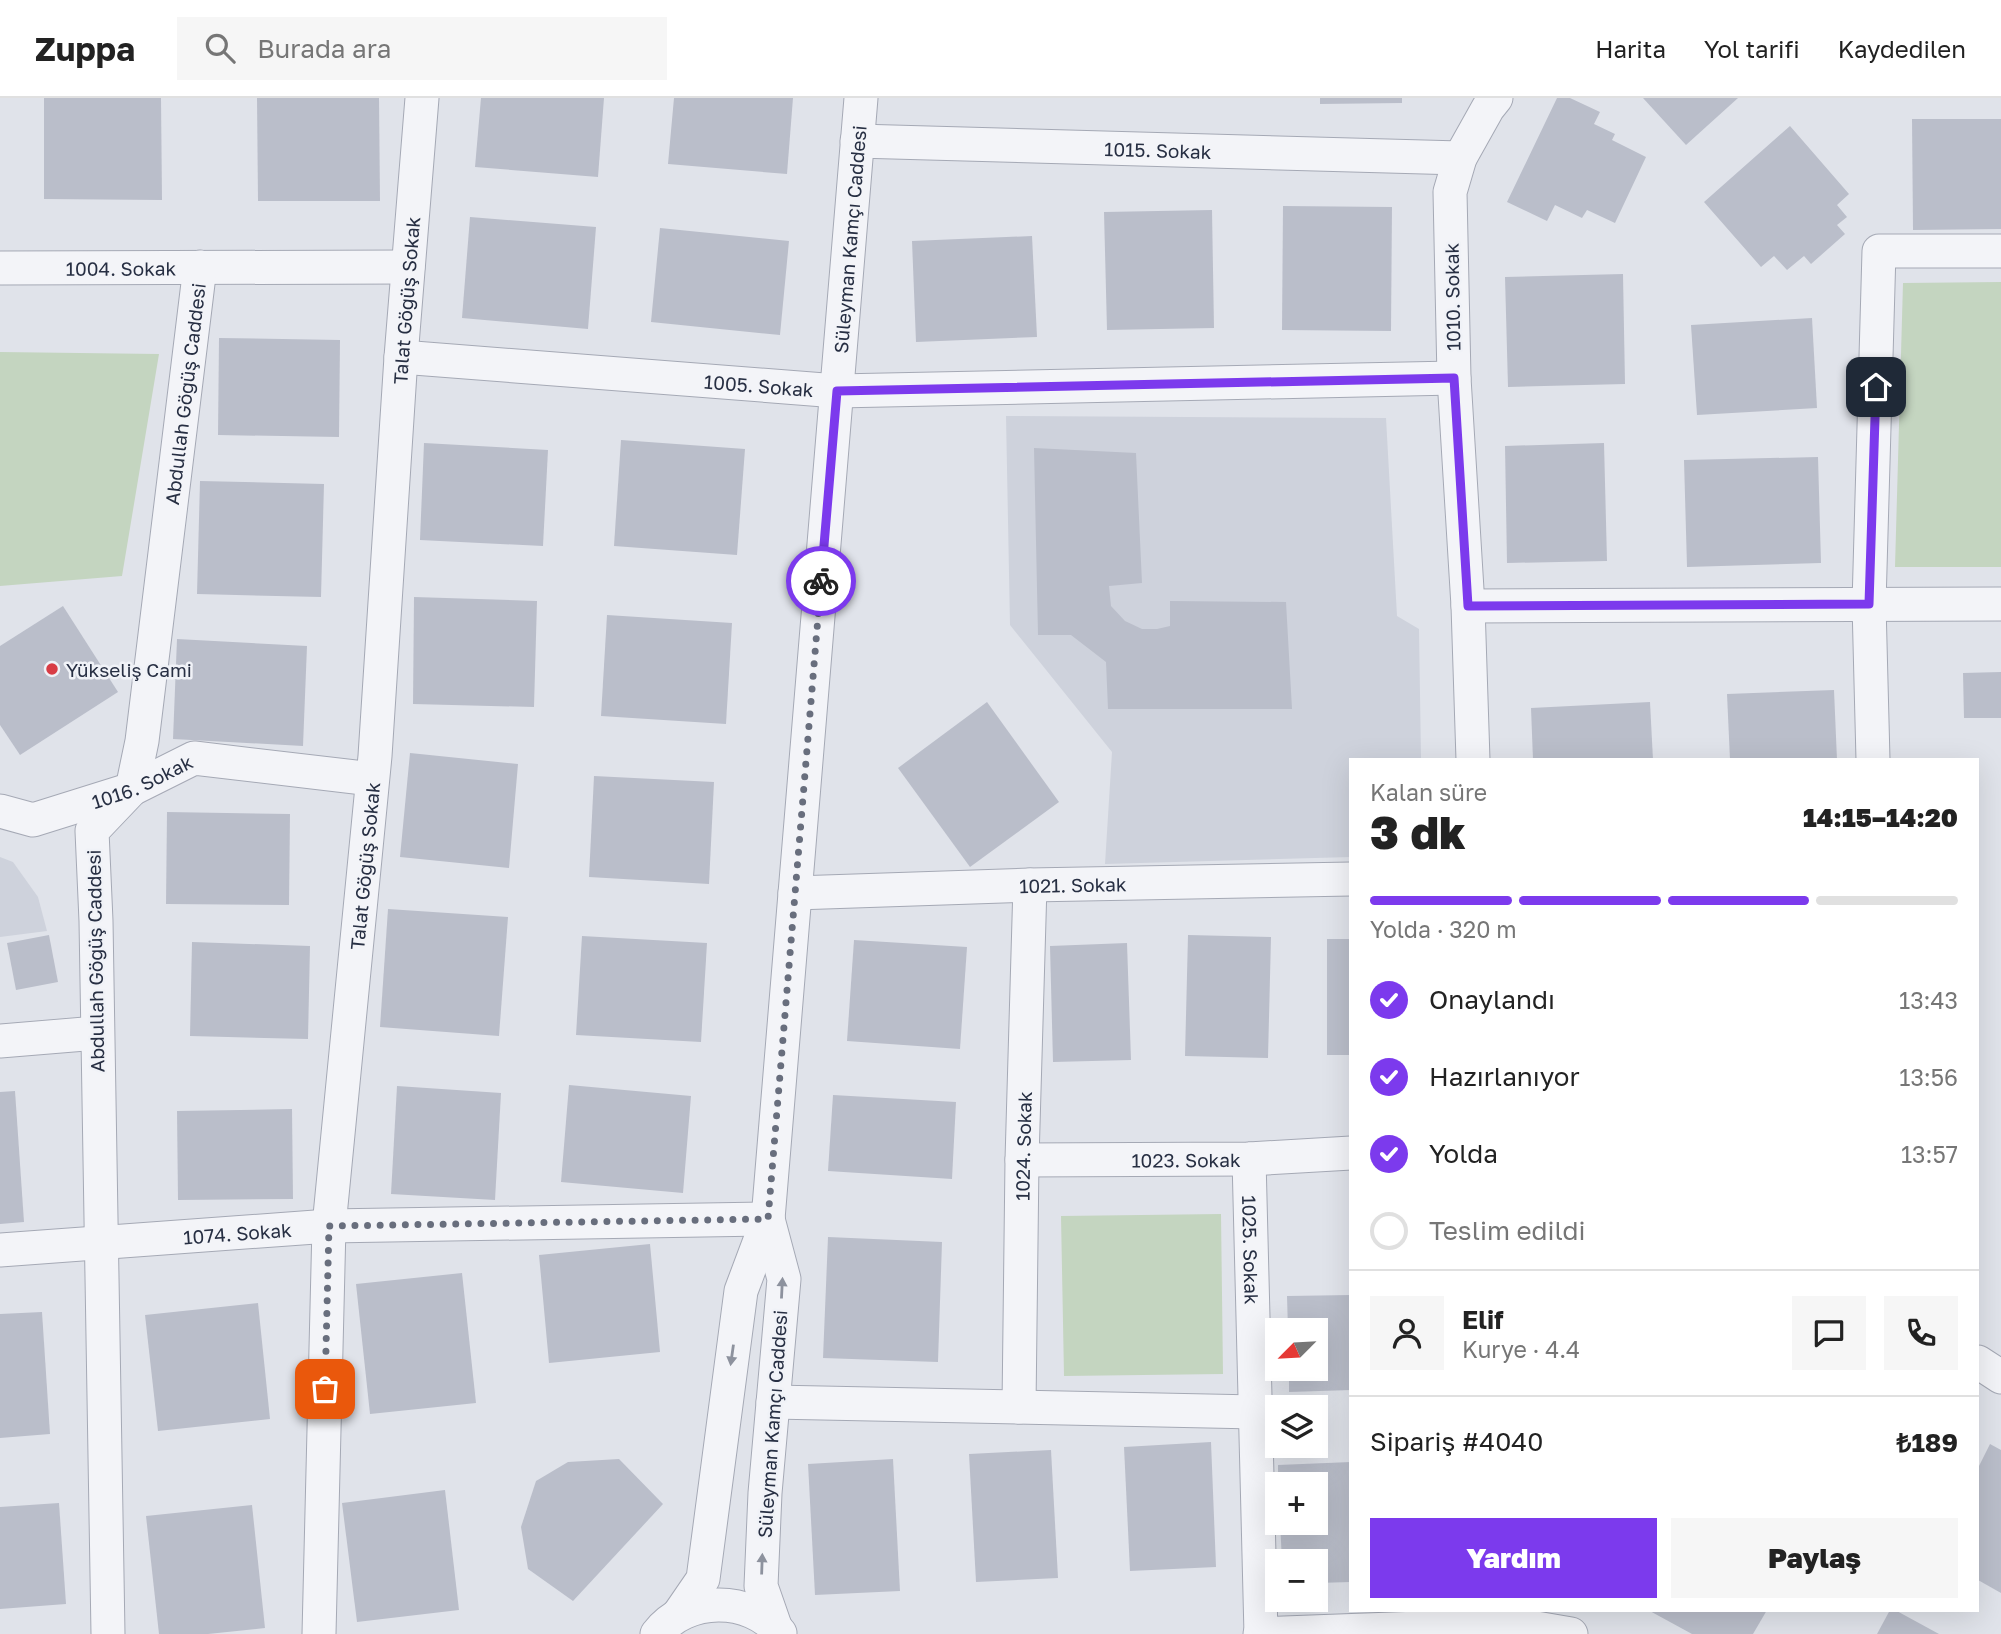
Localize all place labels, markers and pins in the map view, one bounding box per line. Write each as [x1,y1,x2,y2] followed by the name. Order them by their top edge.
[1846,357,1906,417] pin
[66,658,192,681] place label: Yükseliş Cami
[44,661,60,677] marker: Yükseliş Cami
[295,1359,355,1419] pin

